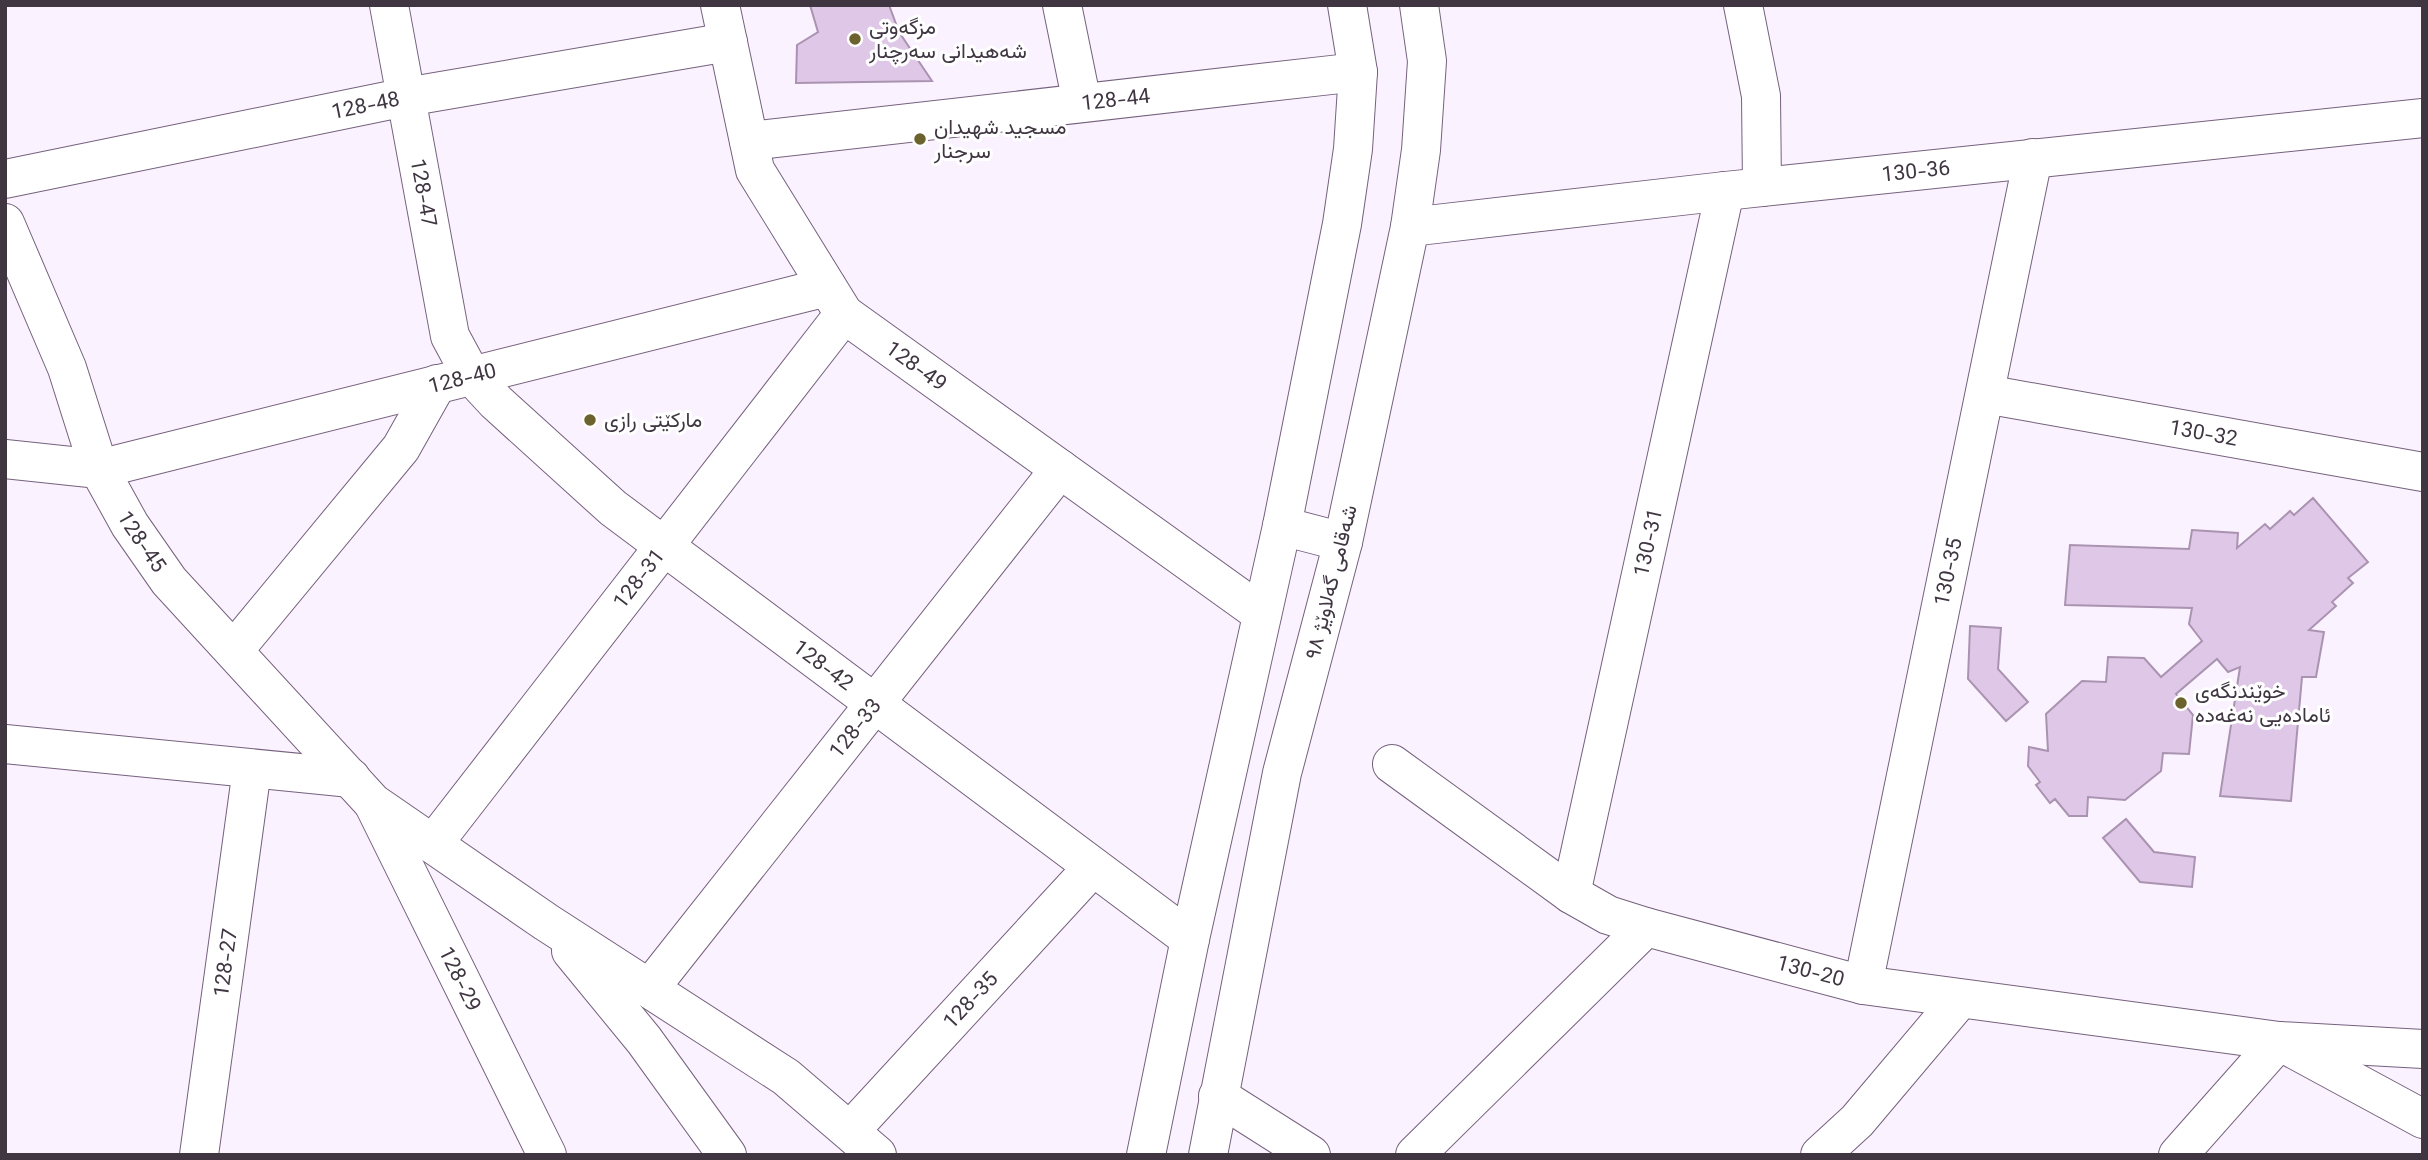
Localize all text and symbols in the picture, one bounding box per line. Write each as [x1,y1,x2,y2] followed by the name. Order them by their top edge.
[868,12,1027,69] place label: مزگەوتی شەهیدانی سەرچنار
[847,31,863,47] marker: مزگەوتی شەهیدانی سەرچنار
[1080,81,1152,121] street label: 128-44
[329,84,403,130] street label: 128-48
[933,112,1067,169] place label: مسجيد شهيدان سرجنار
[912,131,928,147] marker: مسجيد شهيدان سرجنار
[1880,153,1952,193] street label: 130-36
[400,156,445,230] street label: 128-47
[878,334,953,401] street label: 128-49
[425,355,500,404] street label: 128-40
[604,405,702,438] place label: مارکێتی رازی
[582,412,598,428] marker: مارکێتی رازی
[2167,412,2240,457] street label: 130-32
[1297,502,1368,663] street label: شەقامی گەلاوێژ ٩٨
[107,505,174,580] street label: 128-45
[1626,505,1673,580] street label: 130-31
[1926,535,1973,609] street label: 130-35
[606,542,674,617] street label: 128-31
[785,632,860,700] street label: 128-42
[2195,676,2331,733] place label: خوێندنگەی ئامادەیی نەغەدە
[822,692,891,766] street label: 128-33
[2173,695,2189,711] marker: خوێندنگەی ئامادەیی نەغەدە
[206,927,248,999] street label: 128-27
[429,941,489,1018] street label: 128-29
[1773,948,1848,997] street label: 130-20
[936,965,1007,1038] street label: 128-35

